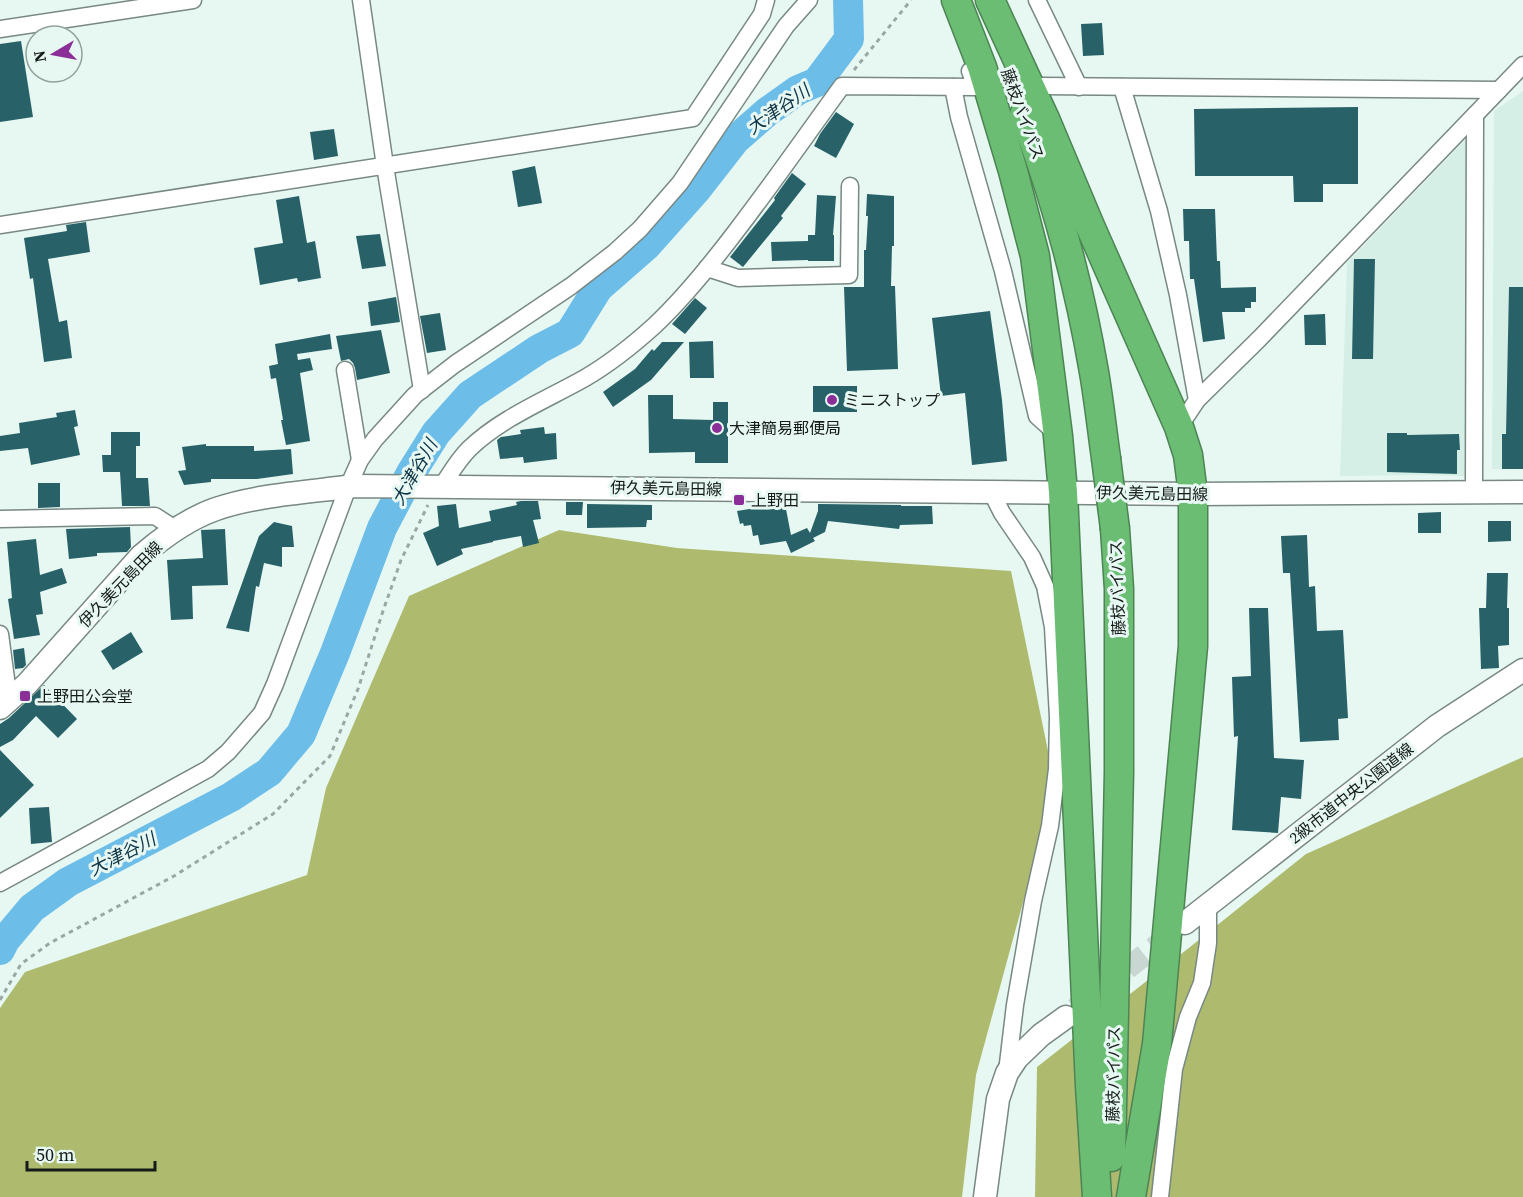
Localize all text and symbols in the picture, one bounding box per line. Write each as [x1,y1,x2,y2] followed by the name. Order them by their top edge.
[24,24,84,84] north arrow
[27,49,51,64] text: N
[996,65,1050,163] street label: 藤枝バイパス
[741,77,816,140] water label: 大津谷川
[844,389,940,411] place label: ミニストップ
[825,393,839,407] marker: ミニストップ
[729,417,841,439] place label: 大津簡易郵便局
[710,421,724,435] marker: 大津簡易郵便局
[385,433,444,509] water label: 大津谷川
[610,476,722,500] street label: 伊久美元島田線
[1096,481,1208,505] street label: 伊久美元島田線
[751,489,799,511] place label: 上野田
[732,493,746,507] marker: 上野田
[73,536,167,632] street label: 伊久美元島田線
[1104,540,1130,636] street label: 藤枝バイパス
[37,685,133,707] place label: 上野田公会堂
[18,689,32,703] marker: 上野田公会堂
[1284,738,1418,848] street label: 2級市道中央公園道線
[84,826,162,881] water label: 大津谷川
[1101,1026,1125,1122] street label: 藤枝バイパス
[27,1134,154,1172] scale bar
[36,1142,74,1167] text: 50 m

